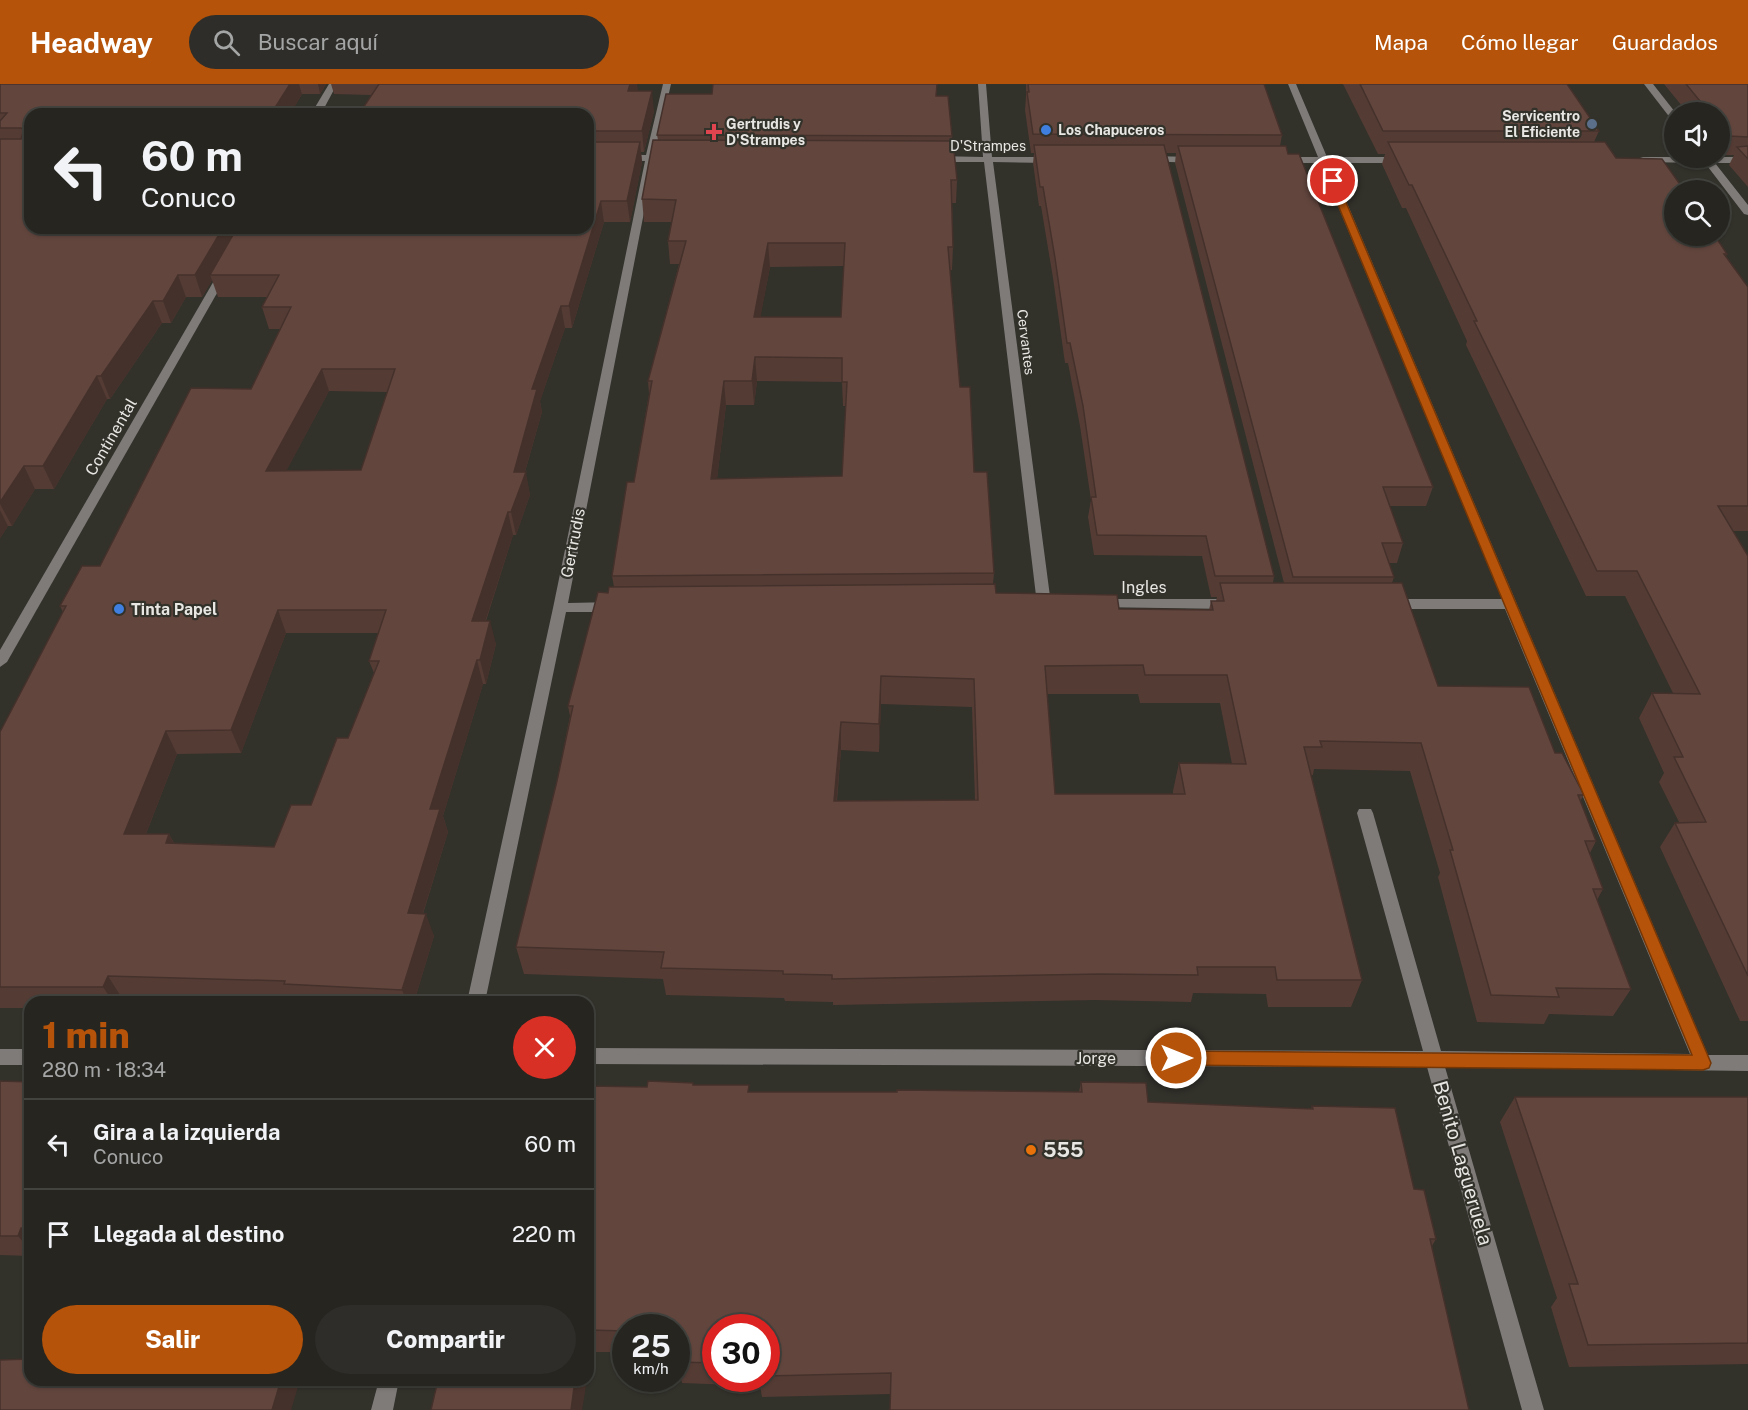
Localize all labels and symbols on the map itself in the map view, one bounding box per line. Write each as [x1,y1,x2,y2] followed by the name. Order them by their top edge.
[1502,108,1580,140] place label: Servicentro El Eficiente
[726,116,805,148] place label: Gertrudis y D'Strampes
[1585,117,1599,131] marker: Servicentro El Eficiente
[1058,122,1164,138] place label: Los Chapuceros
[1039,123,1053,137] marker: Los Chapuceros
[707,125,721,139] marker: Gertrudis y D'Strampes
[950,138,1026,154] street label: D'Strampes
[1307,155,1358,206] pin
[1014,308,1038,376] street label: Cervantes
[81,395,141,479] street label: Continental
[557,507,589,579] street label: Gertrudis
[1121,578,1167,597] street label: Ingles
[131,600,217,619] place label: Tinta Papel
[112,602,126,616] marker: Tinta Papel
[1144,1026,1208,1090] position arrow
[1076,1049,1116,1068] street label: Jorge
[1428,1078,1498,1248] street label: Benito Lagueruela
[1043,1138,1084,1162] place label: 555
[1024,1143,1038,1157] marker: 555
[702,1314,780,1392] speed limit sign: 30

